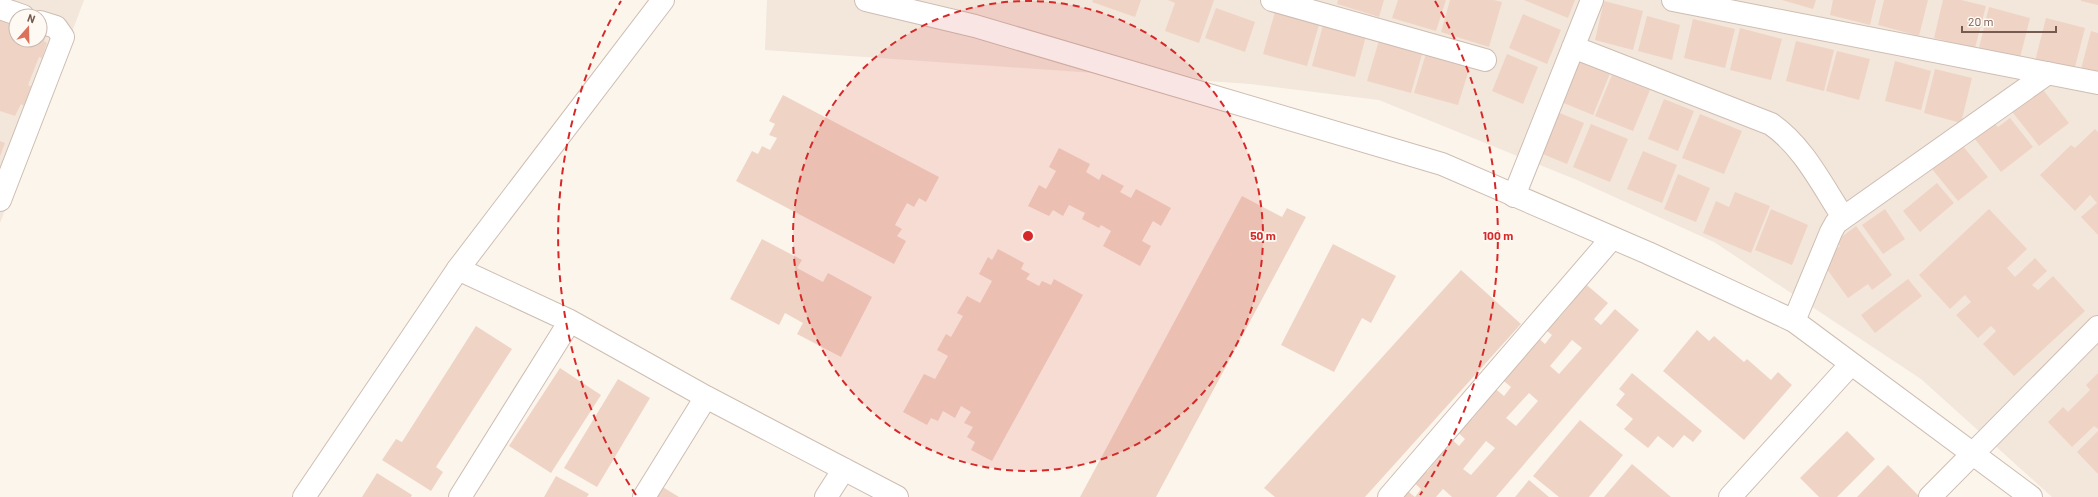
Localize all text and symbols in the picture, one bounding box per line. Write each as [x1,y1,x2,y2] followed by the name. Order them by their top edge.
[8,8,48,48] north arrow
[1962,8,2056,34] scale bar
[26,11,37,25] text: N
[1968,14,1994,28] text: 20 m
[1250,228,1276,242] text: 50 m
[1483,228,1513,242] text: 100 m
[1021,229,1035,243] centre of rings

